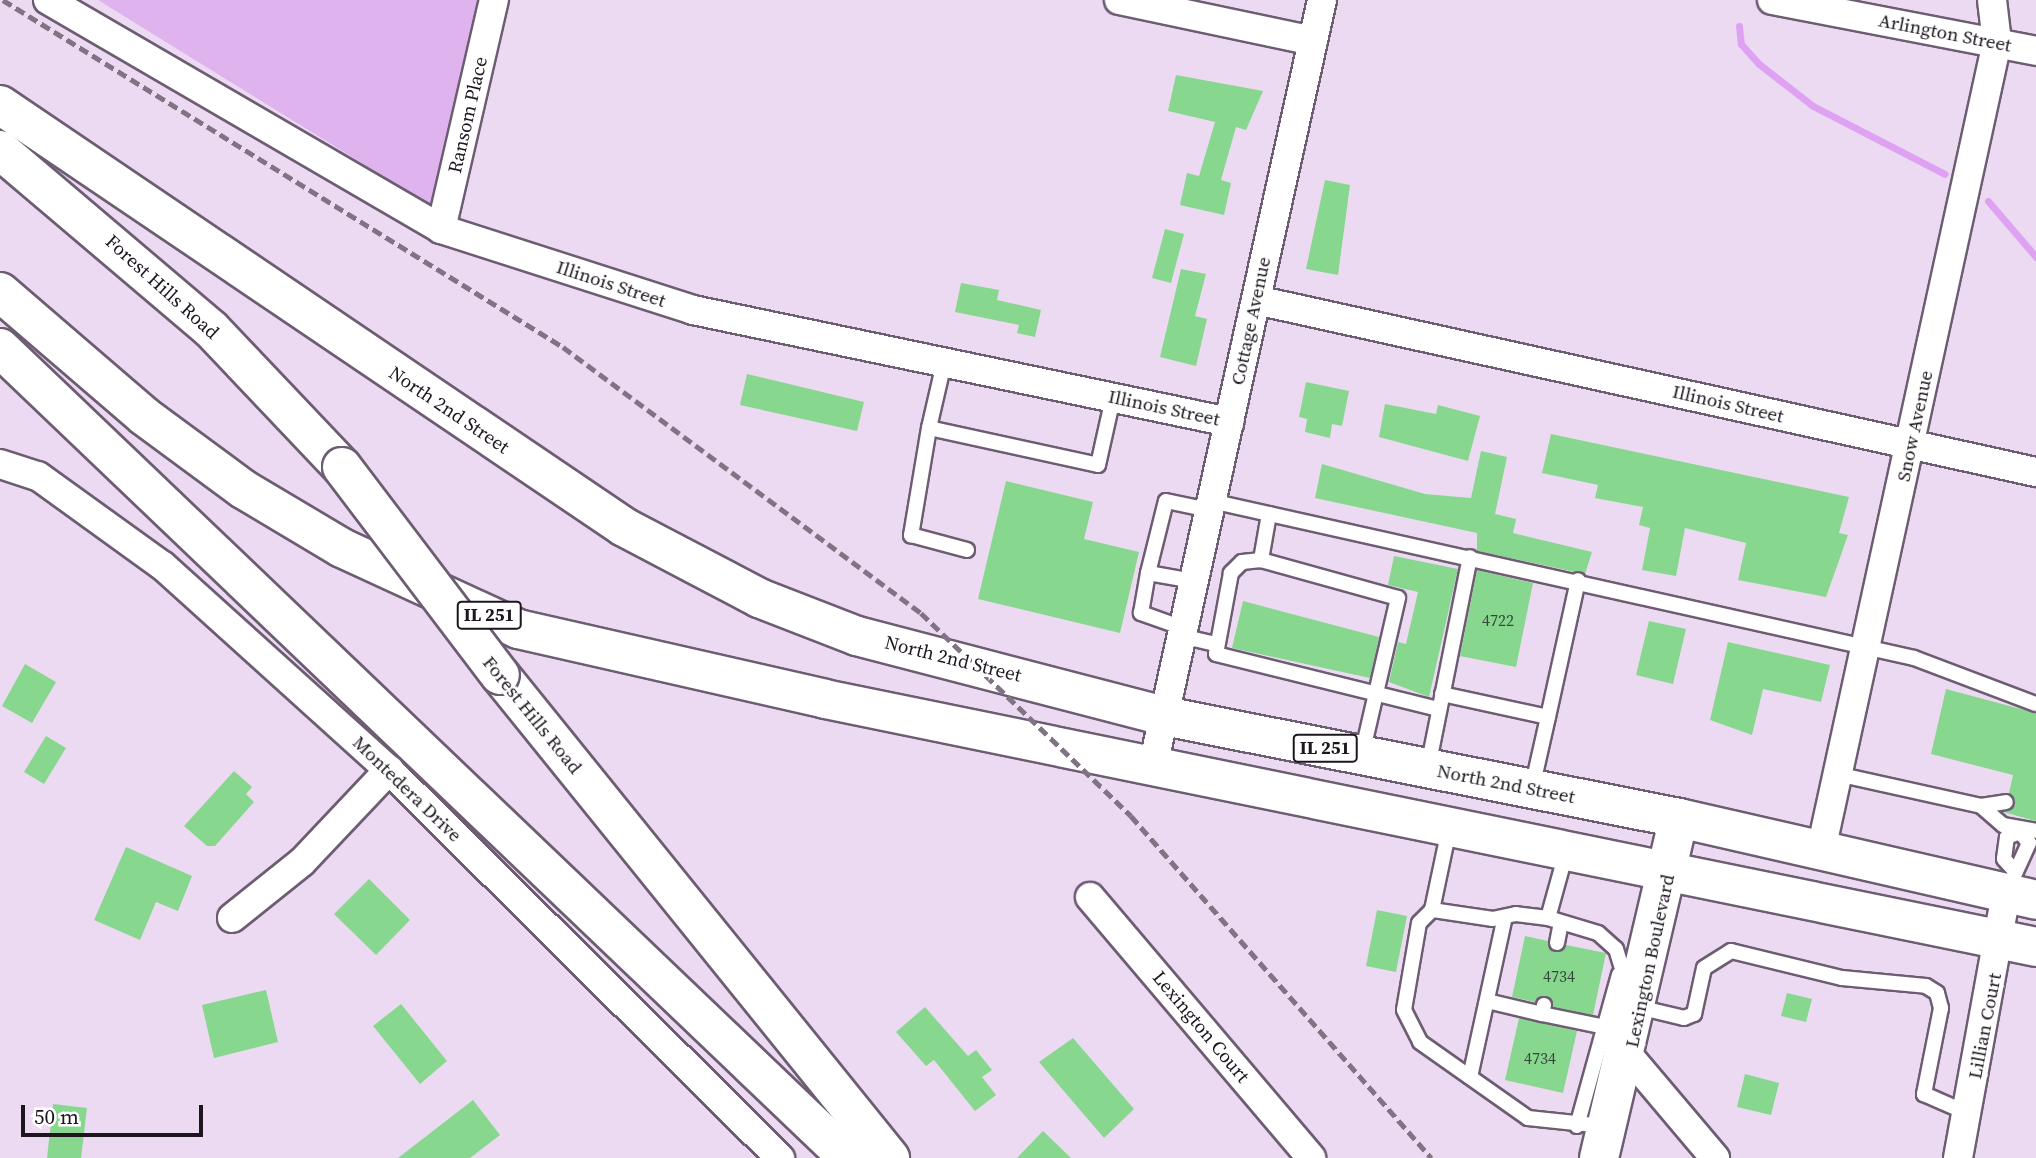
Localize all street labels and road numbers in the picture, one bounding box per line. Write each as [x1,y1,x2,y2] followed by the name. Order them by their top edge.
[1877,9,2013,57] street label: Arlington Street
[444,54,492,176] street label: Ransom Place
[101,230,223,344] street label: Forest Hills Road
[1226,255,1276,387] street label: Cottage Avenue
[554,256,668,312] street label: Illinois Street
[385,361,513,459] street label: North 2nd Street
[1892,368,1938,484] street label: Snow Avenue
[1670,380,1786,428] street label: Illinois Street
[1106,385,1222,431] street label: Illinois Street
[456,600,522,630] road number: IL 251
[882,631,1024,687] street label: North 2nd Street
[478,652,586,778] street label: Forest Hills Road
[348,731,466,847] street label: Montedera Drive
[1292,734,1358,762] road number: IL 251
[1435,759,1577,809] street label: North 2nd Street
[1621,872,1679,1050] street label: Lexington Boulevard
[1148,967,1254,1087] street label: Lexington Court
[1964,971,2006,1081] street label: Lillian Court

